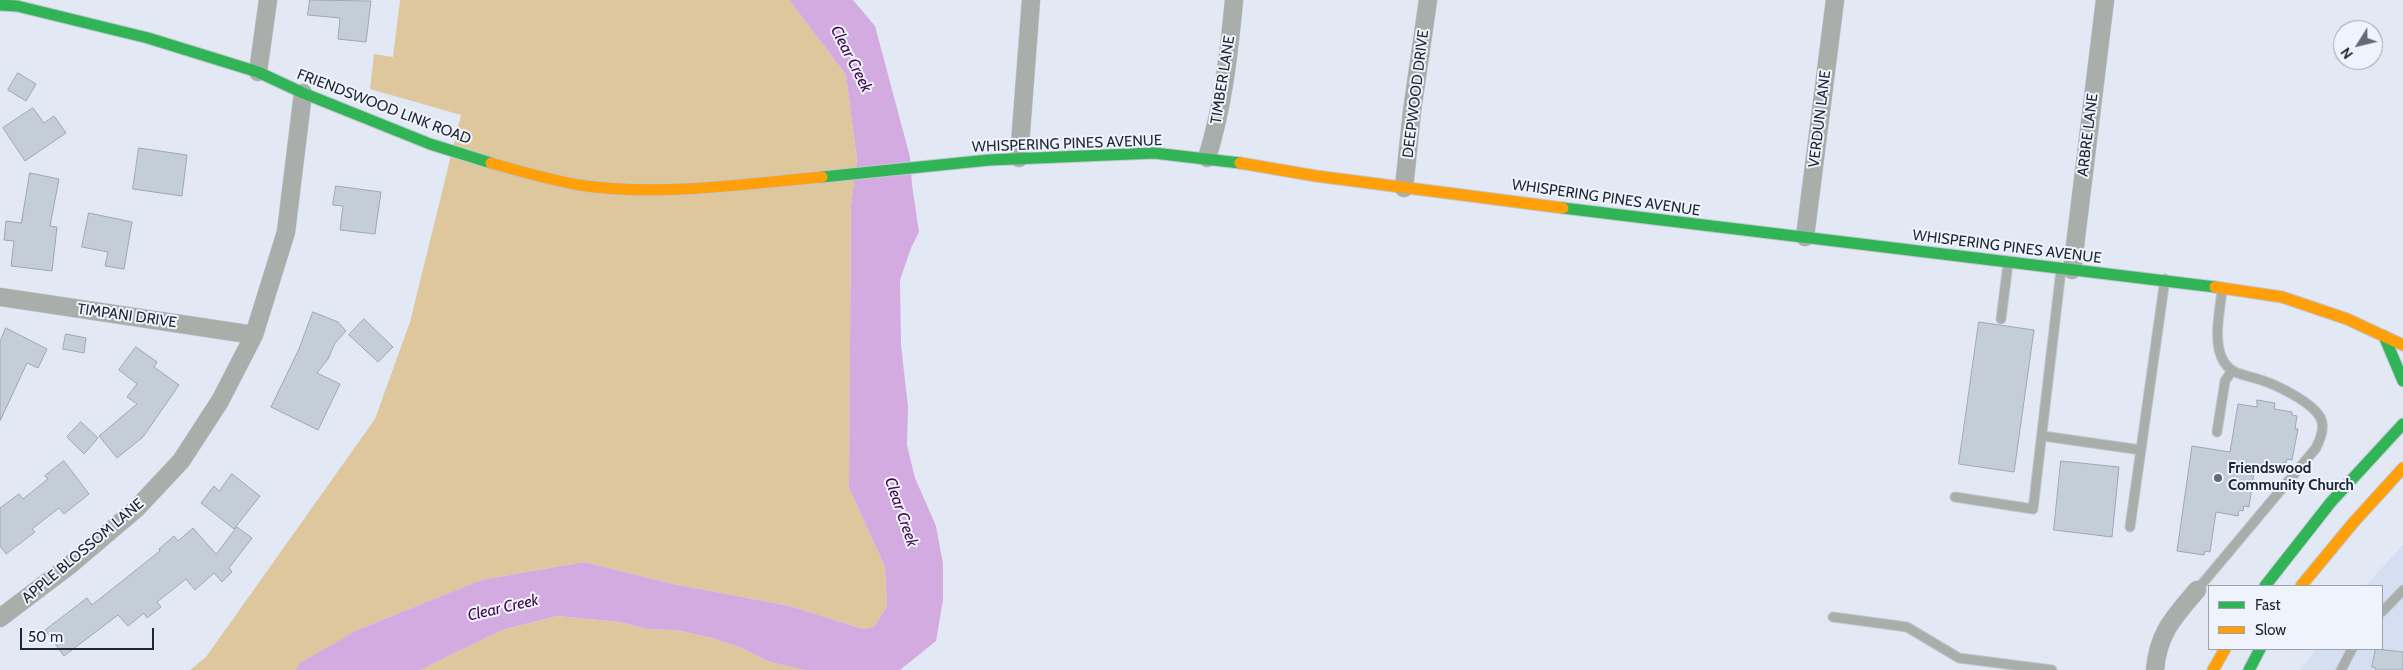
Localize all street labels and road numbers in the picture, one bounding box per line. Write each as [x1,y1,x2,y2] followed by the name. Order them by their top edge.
[1399,29,1433,159] street label: DEEPWOOD DRIVE
[1207,35,1239,125] street label: TIMBER LANE
[294,65,474,149] street label: FRIENDSWOOD LINK ROAD
[1805,69,1835,169] street label: VERDUN LANE
[2074,92,2102,178] street label: ARBRE LANE
[972,132,1162,156] street label: WHISPERING PINES AVENUE
[1511,176,1701,220] street label: WHISPERING PINES AVENUE
[1911,226,2103,268] street label: WHISPERING PINES AVENUE
[76,300,178,332] street label: TIMPANI DRIVE
[18,495,148,607] street label: APPLE BLOSSOM LANE

